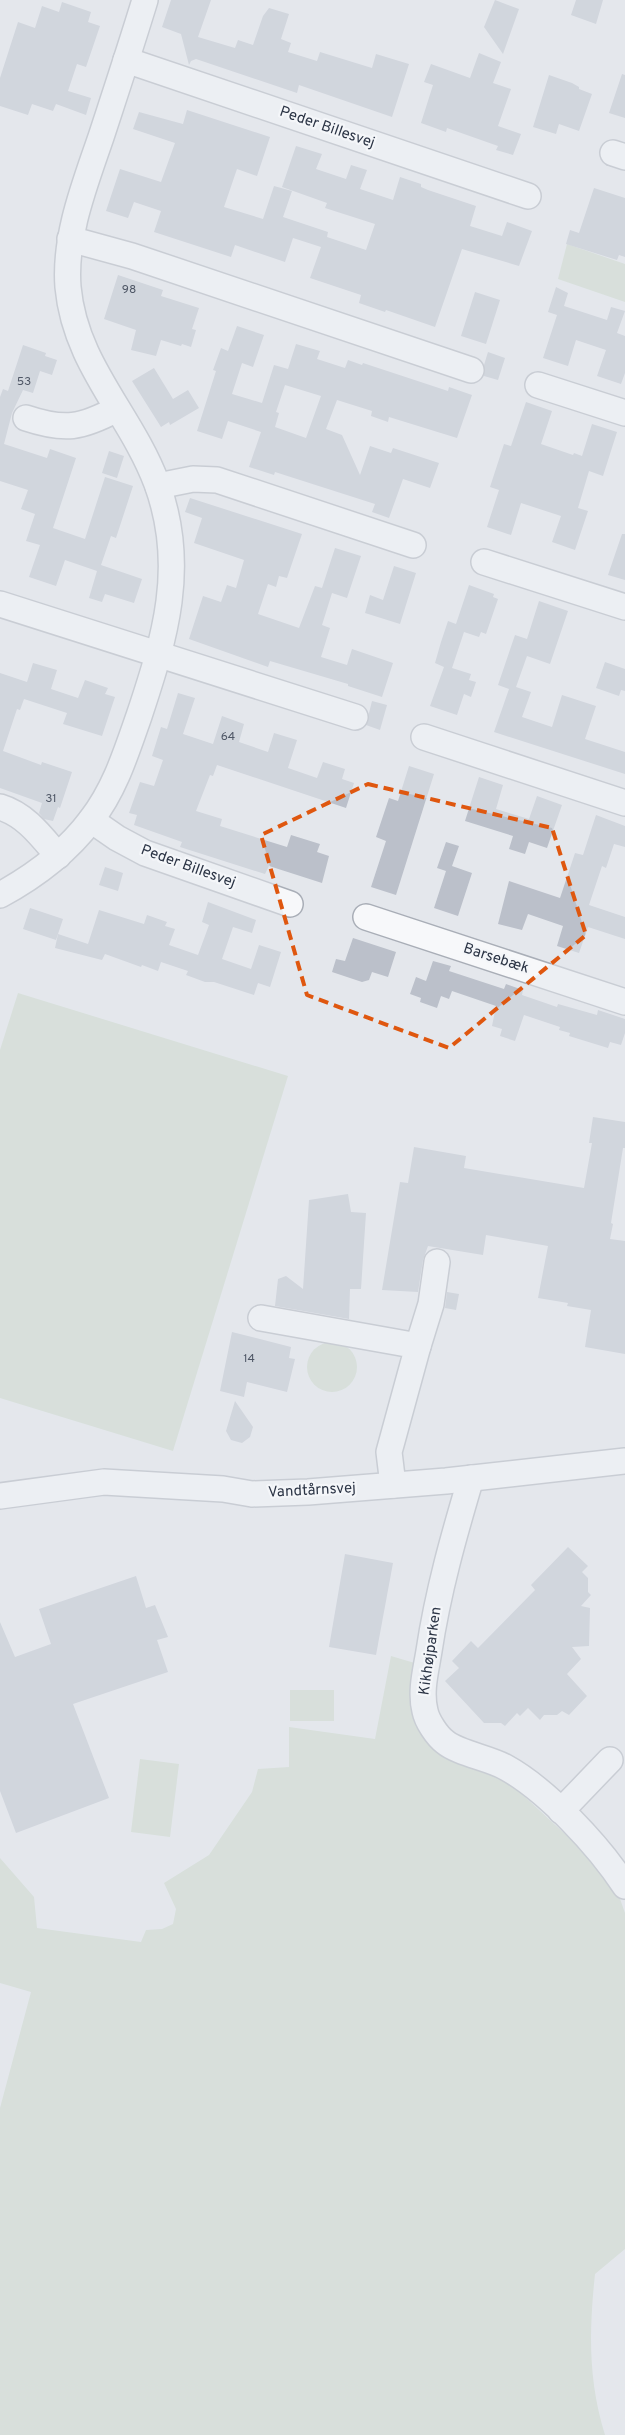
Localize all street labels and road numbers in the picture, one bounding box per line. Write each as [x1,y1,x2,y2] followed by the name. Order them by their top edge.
[277,103,377,153] street label: Peder Billesvej
[138,841,238,893] street label: Peder Billesvej
[461,939,531,979] street label: Barsebæk
[268,1479,356,1503] street label: Vandtårnsvej
[415,1605,447,1697] street label: Kikhøjparken

